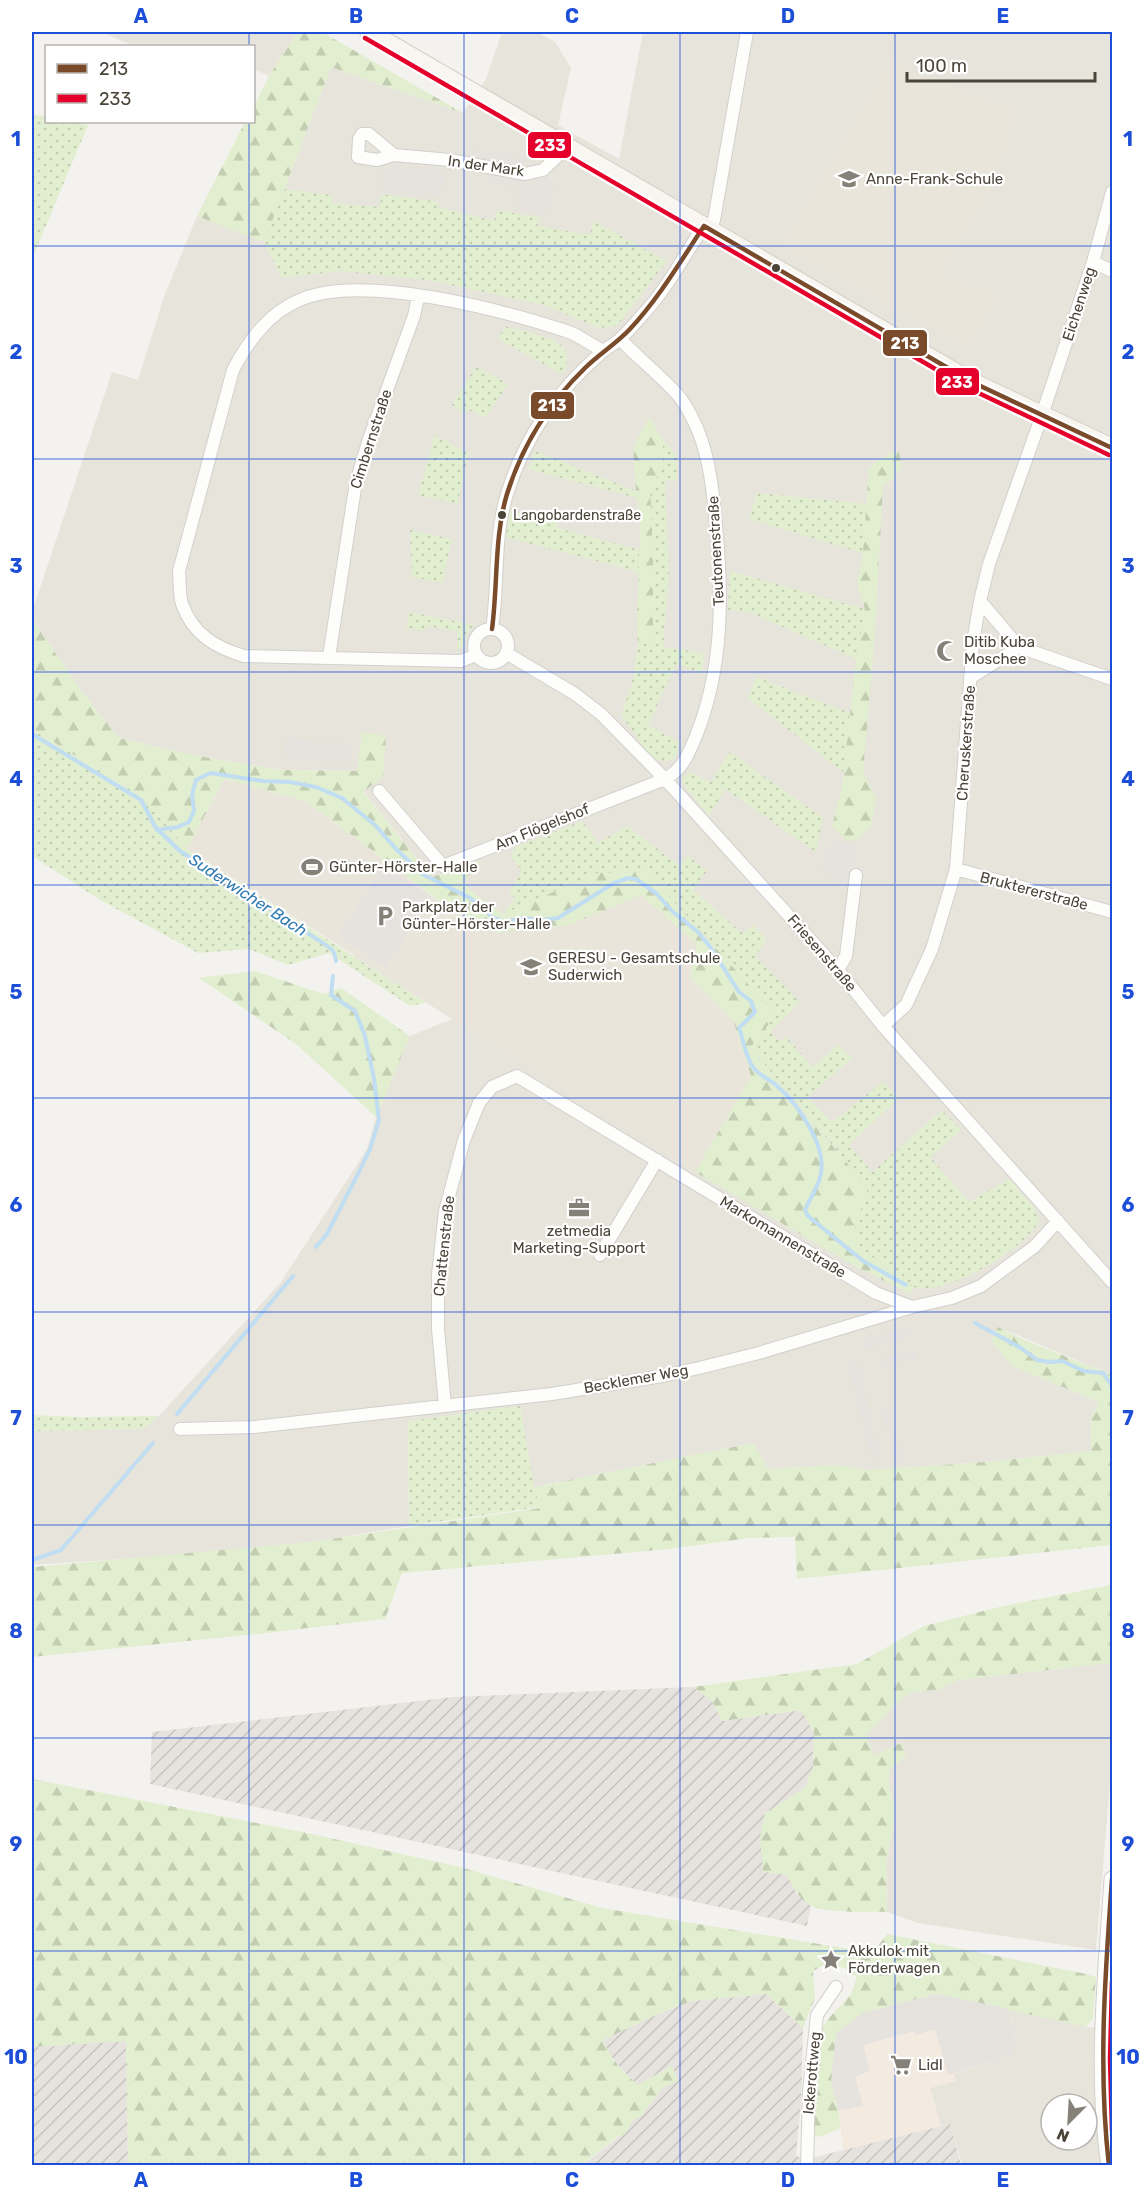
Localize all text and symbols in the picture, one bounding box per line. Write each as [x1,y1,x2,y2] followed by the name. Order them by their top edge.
[134,4,149,28] text: A
[349,4,363,28] text: B
[565,4,579,28] text: C
[781,4,795,28] text: D
[997,4,1009,28] text: E
[45,45,255,123] legend
[907,45,1094,83] scale bar
[916,55,967,77] text: 100 m
[99,58,128,80] text: 213
[99,88,131,110] text: 233
[11,127,21,151] text: 1
[1123,127,1133,151] text: 1
[527,131,572,159] line badge: 233
[534,136,566,155] text: 233
[447,152,526,180] street label: In der Mark
[837,167,861,191] school or university icon: Anne-Frank-Schule
[866,170,1003,188] place label: Anne-Frank-Schule
[770,262,782,274] unlabelled marker
[1059,265,1099,343] street label: Eichenweg
[882,329,928,357] line badge: 213
[891,334,919,353] text: 213
[10,340,23,364] text: 2
[1122,340,1135,364] text: 2
[935,367,980,396] line badge: 233
[941,373,973,392] text: 233
[346,387,396,491] street label: Cimbernstraße
[530,391,575,420] line badge: 213
[538,396,566,415] text: 213
[704,495,728,607] street label: Teutonenstraße
[513,507,641,524] place label: Langobardenstraße
[496,509,508,521] marker: Langobardenstraße
[9,554,23,578] text: 3
[1121,554,1135,578] text: 3
[964,633,1035,668] place label: Ditib Kuba Moschee
[935,639,959,663] mosque icon: Ditib Kuba Moschee
[953,685,979,801] street label: Cheruskerstraße
[9,767,23,791] text: 4
[1121,767,1135,791] text: 4
[492,800,592,854] street label: Am Flögelshof
[185,850,311,940] water label: Suderwicher Bach
[300,855,324,879] sports icon: Günter-Hörster-Halle
[329,858,478,876] place label: Günter-Hörster-Halle
[978,868,1090,914] street label: Bruktererstraße
[402,898,551,933] place label: Parkplatz der Günter-Hörster-Halle
[373,904,397,928] parking icon: Parkplatz der Günter-Hörster-Halle
[784,911,860,995] street label: Friesenstraße
[548,949,720,984] place label: GERESU - Gesamtschule Suderwich
[519,955,543,979] school or university icon: GERESU - Gesamtschule Suderwich
[10,980,23,1004] text: 5
[1122,980,1135,1004] text: 5
[717,1192,849,1282] street label: Markomannenstraße
[9,1193,23,1217] text: 6
[1121,1193,1135,1217] text: 6
[430,1195,458,1297] street label: Chattenstraße
[567,1196,591,1220] office icon: zetmedia Marketing-Support
[513,1222,645,1257] place label: zetmedia Marketing-Support
[582,1361,690,1397] street label: Becklemer Weg
[10,1406,22,1430] text: 7
[1122,1406,1134,1430] text: 7
[9,1619,23,1643] text: 8
[1121,1619,1135,1643] text: 8
[10,1832,23,1856] text: 9
[1122,1832,1135,1856] text: 9
[848,1942,940,1977] place label: Akkulok mit Förderwagen
[819,1948,843,1972] place icon: Akkulok mit Förderwagen
[799,2031,825,2115] street label: Ickerottweg
[4,2045,28,2069] text: 10
[1116,2045,1140,2069] text: 10
[889,2053,913,2077] supermarket icon: Lidl
[918,2056,943,2074] place label: Lidl
[1039,2092,1099,2152] north arrow
[1054,2124,1072,2146] text: N
[134,2168,149,2192] text: A
[349,2168,363,2192] text: B
[565,2168,579,2192] text: C
[781,2168,795,2192] text: D
[997,2168,1009,2192] text: E

